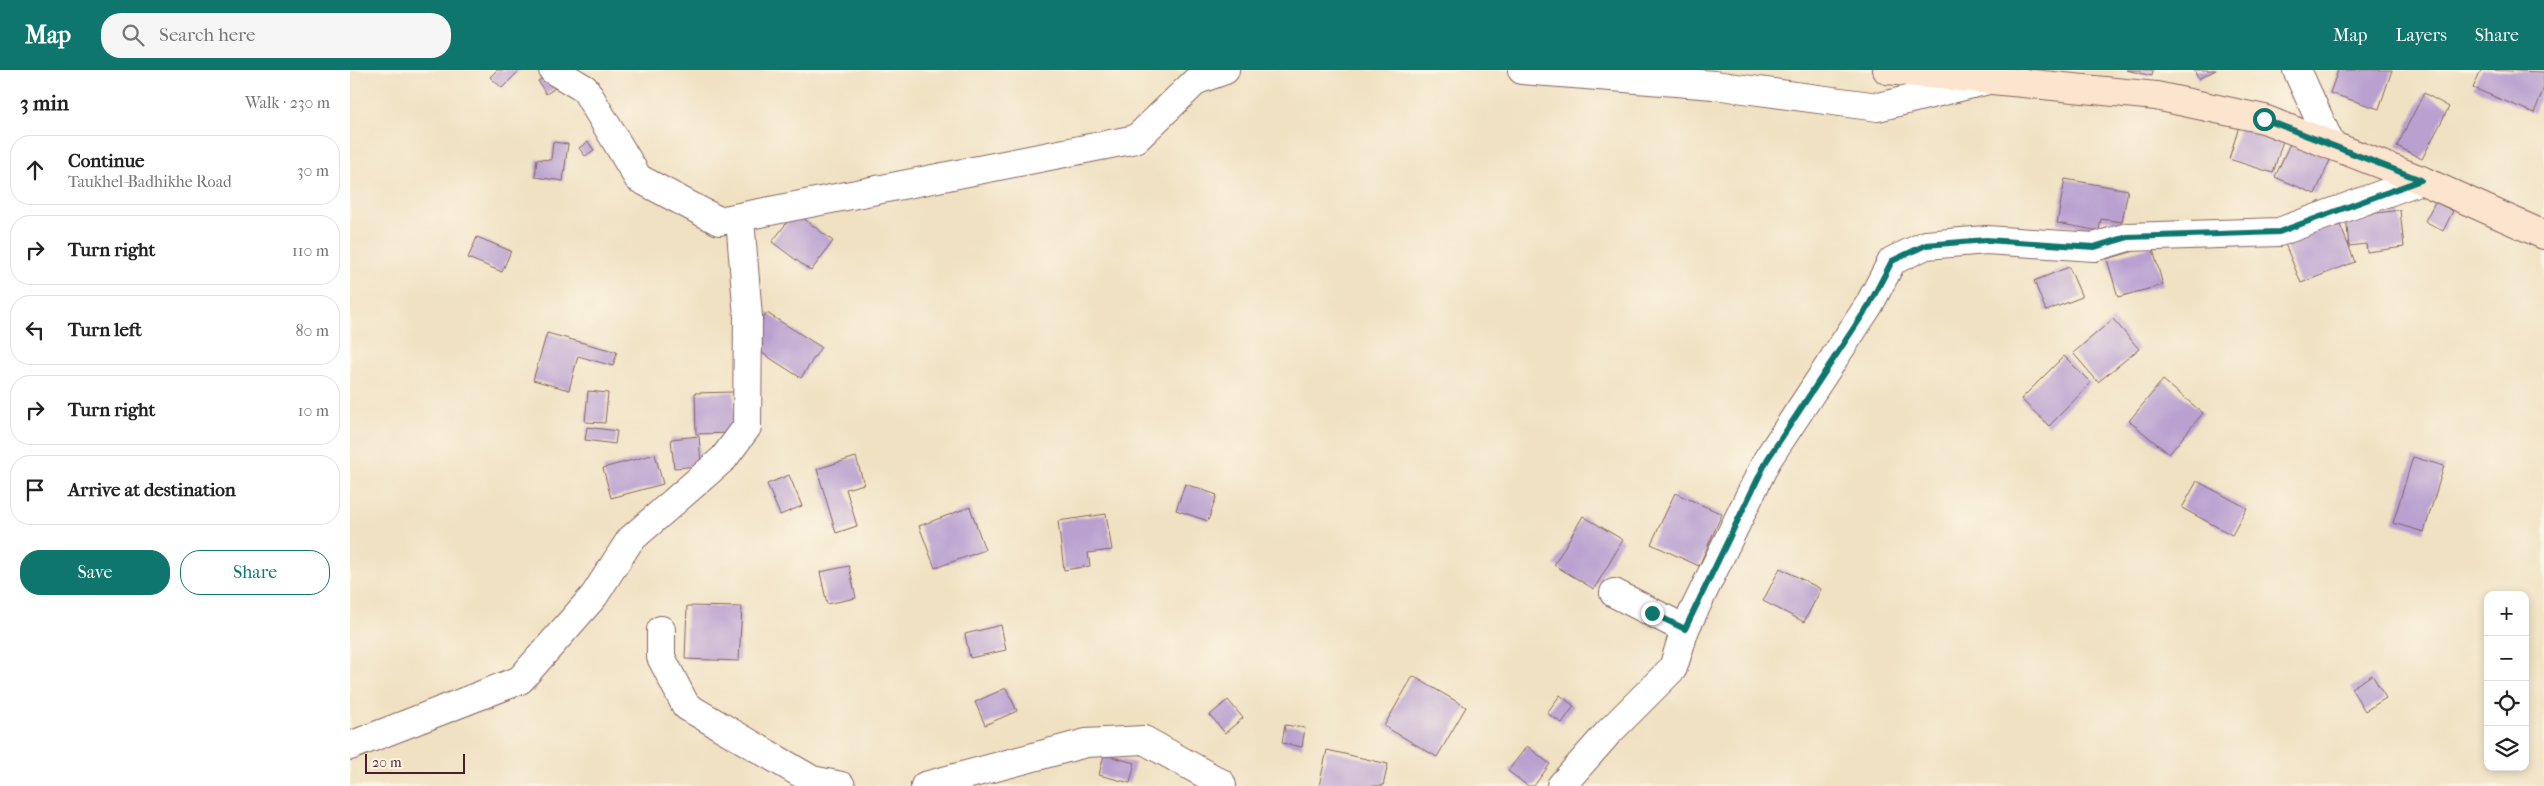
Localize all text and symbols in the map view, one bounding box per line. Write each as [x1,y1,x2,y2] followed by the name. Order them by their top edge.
[101,13,451,58] search box
[25,21,71,49] text: Map
[119,21,147,49] icon: search
[159,24,255,46] text: Search here
[2333,25,2367,46] text: Map
[2395,25,2447,46] text: Layers
[2475,25,2519,46] text: Share
[20,91,69,115] text: 3 min
[245,93,330,112] text: Walk · 230 m
[2253,108,2276,131] route start
[68,150,144,172] text: Continue
[21,156,49,184] icon: ahead
[297,161,329,180] text: 30 m
[68,172,232,191] text: Taukhel-Badhikhe Road
[21,236,49,264] icon: right
[68,239,155,261] text: Turn right
[292,241,329,260] text: 110 m
[21,316,49,344] icon: left
[68,319,142,341] text: Turn left
[295,321,329,340] text: 80 m
[21,396,49,424] icon: right
[68,399,155,421] text: Turn right
[298,401,329,420] text: 10 m
[21,476,49,504] icon: arrive
[68,479,236,501] text: Arrive at destination
[20,550,170,595] button: Save
[180,550,330,595] button: Share
[2484,591,2529,771] map controls
[2484,591,2529,636] button: +
[1641,602,1664,625] route end
[2484,636,2529,681] button: −
[2484,681,2529,726] button: locate
[2484,726,2529,771] button: layers
[365,751,465,774] scale bar
[372,754,402,771] text: 20 m

